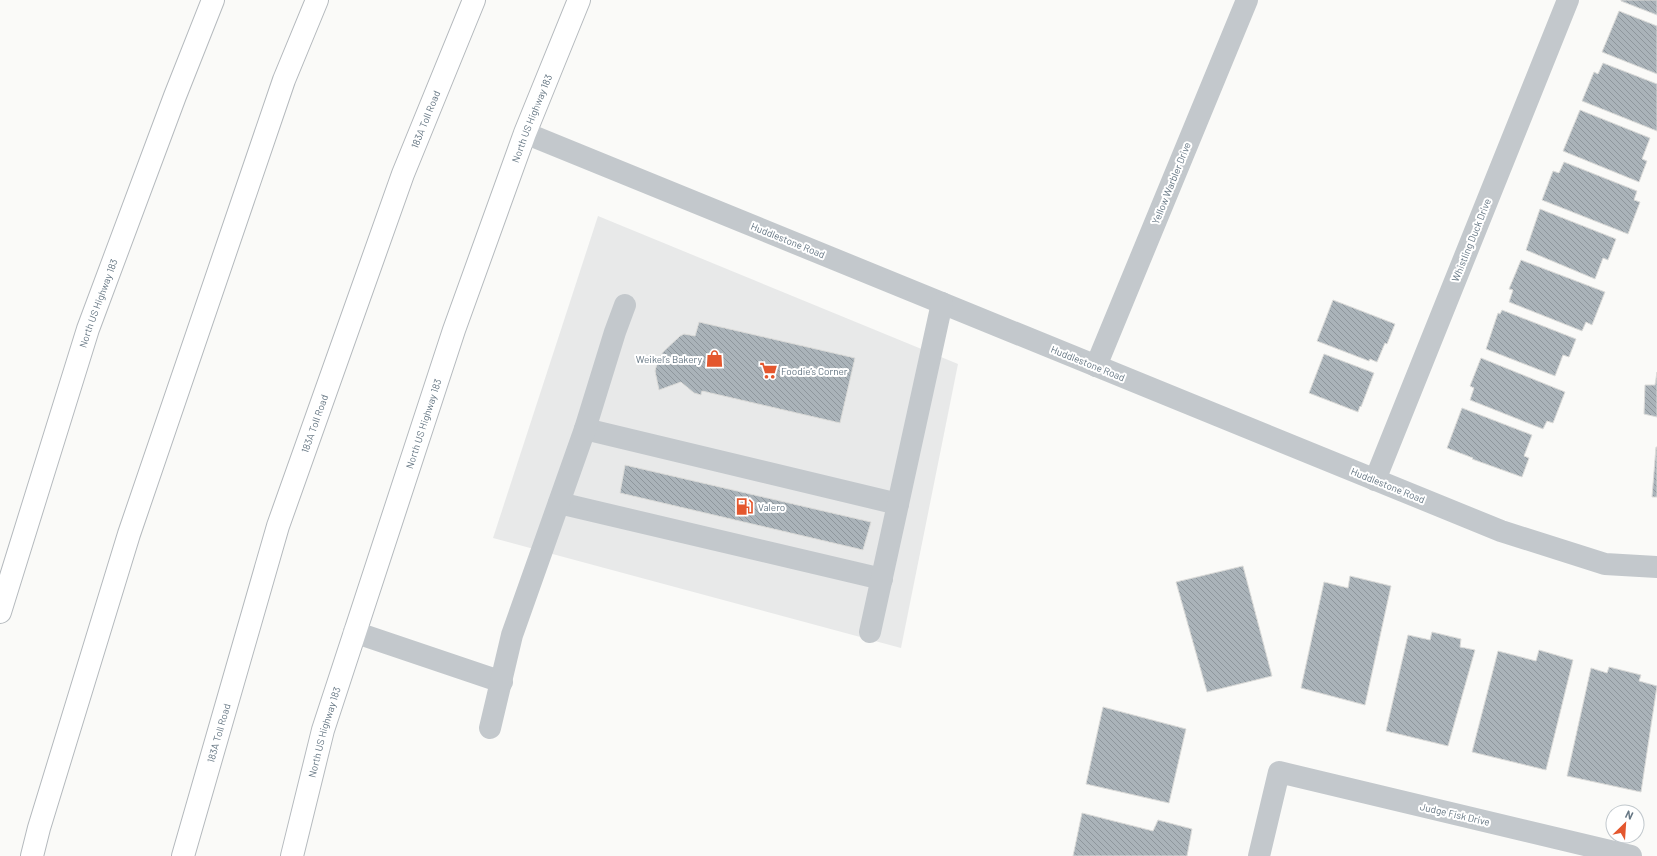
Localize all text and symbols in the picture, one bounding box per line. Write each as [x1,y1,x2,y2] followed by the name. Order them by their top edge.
[509,73,554,164] street label: North US Highway 183
[408,89,442,150] street label: 183A Toll Road
[1149,140,1193,226] street label: Yellow Warbler Drive
[1449,197,1493,283] street label: Whistling Duck Drive
[749,220,827,260] street label: Huddlestone Road
[77,257,120,349] street label: North US Highway 183
[1049,343,1127,383] street label: Huddlestone Road
[705,349,725,369] shop icon: Weikel’s Bakery
[636,353,702,365] place label: Weikel’s Bakery
[758,361,778,381] supermarket icon: Foodie’s Corner
[781,365,848,377] place label: Foodie’s Corner
[403,377,444,470] street label: North US Highway 183
[298,393,330,454] street label: 183A Toll Road
[1349,465,1427,505] street label: Huddlestone Road
[735,497,755,517] fuel station icon: Valero
[758,501,785,513] place label: Valero
[306,685,343,779] street label: North US Highway 183
[204,702,233,764] street label: 183A Toll Road
[1419,800,1491,828] street label: Judge Fisk Drive
[1605,804,1645,844] north arrow
[1623,807,1636,822] text: N

